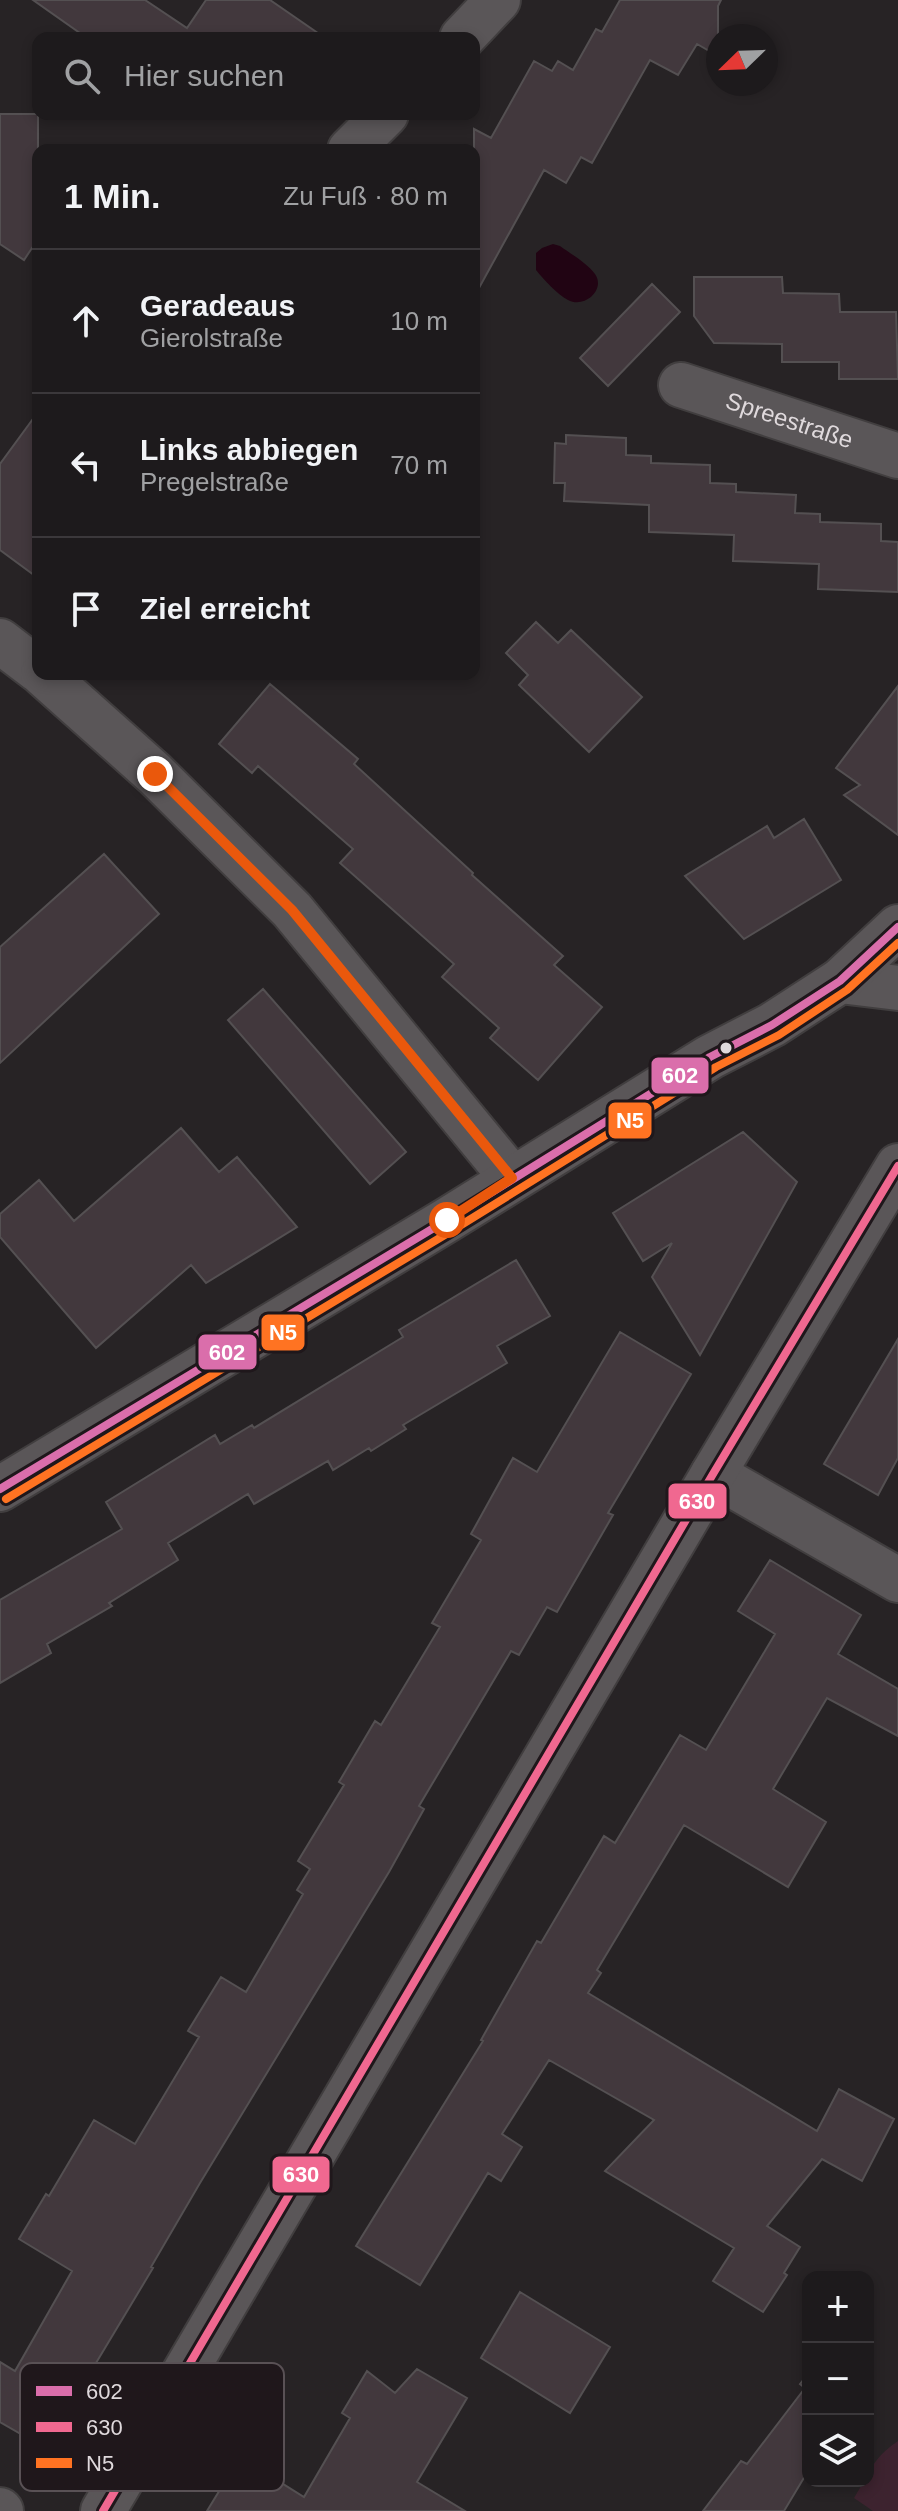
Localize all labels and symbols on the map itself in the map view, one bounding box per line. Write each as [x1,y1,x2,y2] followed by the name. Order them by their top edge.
[706,24,778,96] north arrow
[723,387,857,453] street label: Spreestraße
[137,756,173,792] route end
[718,1040,734,1056] unlabelled marker
[650,1056,710,1095] line badge: 602
[662,1063,698,1088] text: 602
[607,1101,653,1140] line badge: N5
[616,1108,644,1133] text: N5
[429,1202,465,1238] route start
[260,1313,306,1352] line badge: N5
[269,1320,297,1345] text: N5
[197,1333,258,1371] line badge: 602
[209,1340,245,1365] text: 602
[667,1482,728,1520] line badge: 630
[679,1489,715,1514] text: 630
[271,2155,331,2194] line badge: 630
[283,2162,319,2187] text: 630
[20,2363,284,2491] legend
[86,2379,123,2404] text: 602
[86,2415,123,2440] text: 630
[86,2451,114,2476] text: N5

